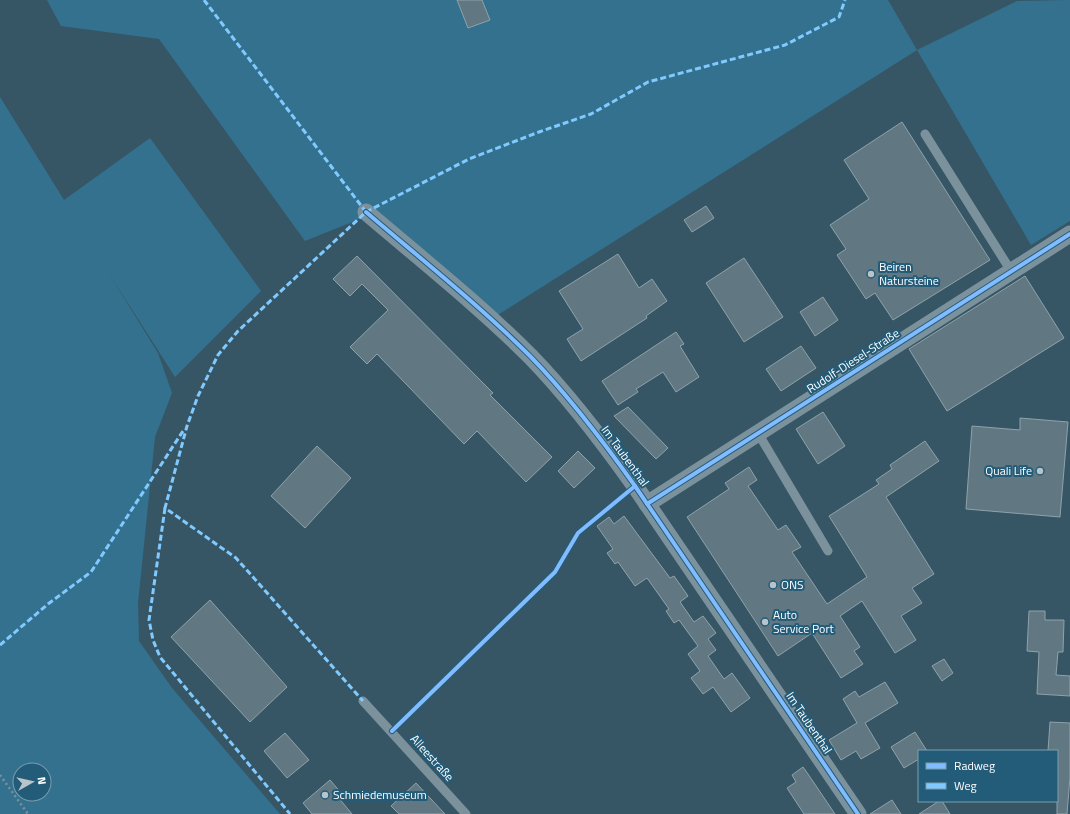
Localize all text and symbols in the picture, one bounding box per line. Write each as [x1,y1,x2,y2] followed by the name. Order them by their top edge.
[879,257,939,290] place label: Beiren Natursteine
[866,269,876,279] marker: Beiren Natursteine
[803,323,903,398] street label: Rudolf-Diesel-Straße
[597,421,654,490] street label: Im Taubenthal
[985,461,1032,480] place label: Quali Life
[1035,466,1045,476] marker: Quali Life
[781,575,804,594] place label: ONS
[768,580,778,590] marker: ONS
[773,605,835,638] place label: Auto Service Port
[760,617,770,627] marker: Auto Service Port
[782,688,837,758] street label: Im Taubenthal
[406,730,459,785] street label: Alleestraße
[918,750,1058,802] legend
[954,756,995,775] text: Radweg
[12,762,52,802] north arrow
[33,776,50,785] text: N
[954,776,977,795] text: Weg
[333,785,427,804] place label: Schmiedemuseum
[320,790,330,800] marker: Schmiedemuseum

